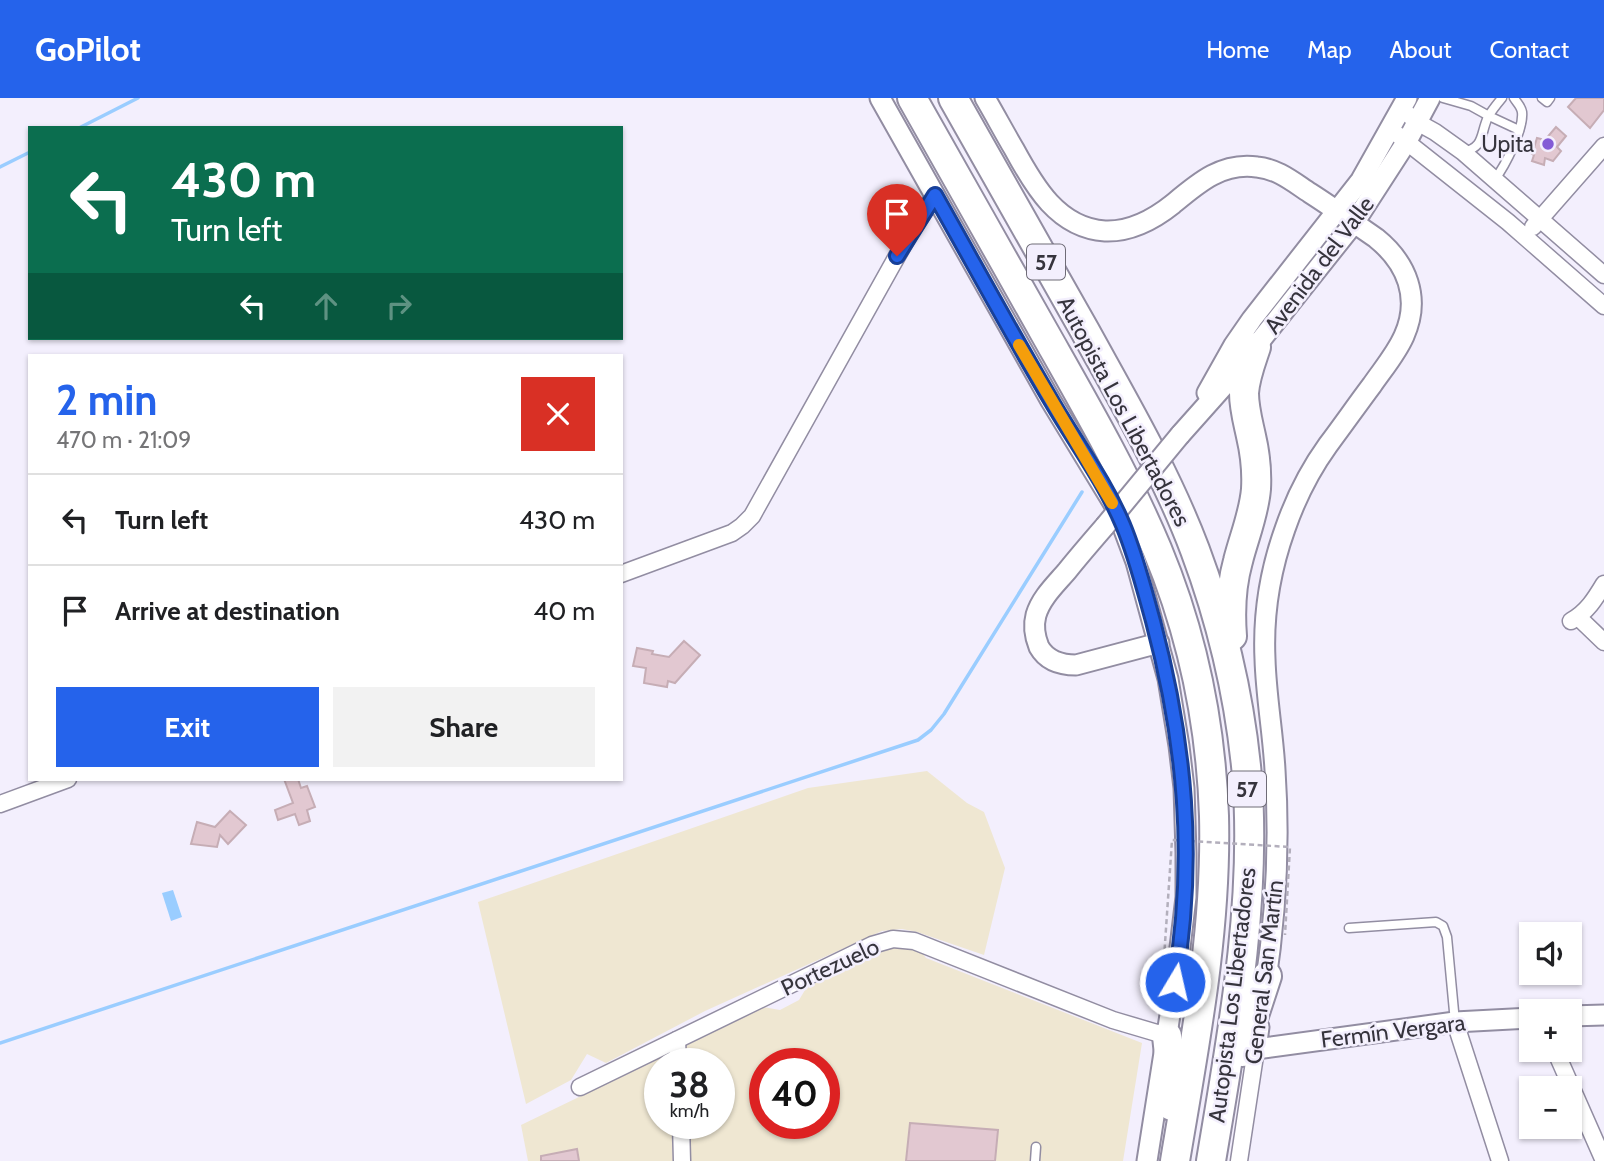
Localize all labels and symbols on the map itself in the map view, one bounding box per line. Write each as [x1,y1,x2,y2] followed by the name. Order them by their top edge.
[1481,130,1534,158] place label: Upita
[1540,136,1556,152] marker: Upita
[867,184,927,256] pin
[1258,191,1380,339] street label: Avenida del Valle
[1027,244,1065,280] road number: 57
[1051,291,1197,531] street label: Autopista Los Libertadores
[1228,772,1266,806] road number: 57
[1202,866,1262,1124] street label: Autopista Los Libertadores
[1239,878,1289,1066] street label: General San Martín
[777,932,883,1002] street label: Portezuelo
[1138,945,1212,1019] position arrow
[1319,1008,1467,1054] street label: Fermín Vergara
[749,1048,840,1139] speed limit sign: 40

